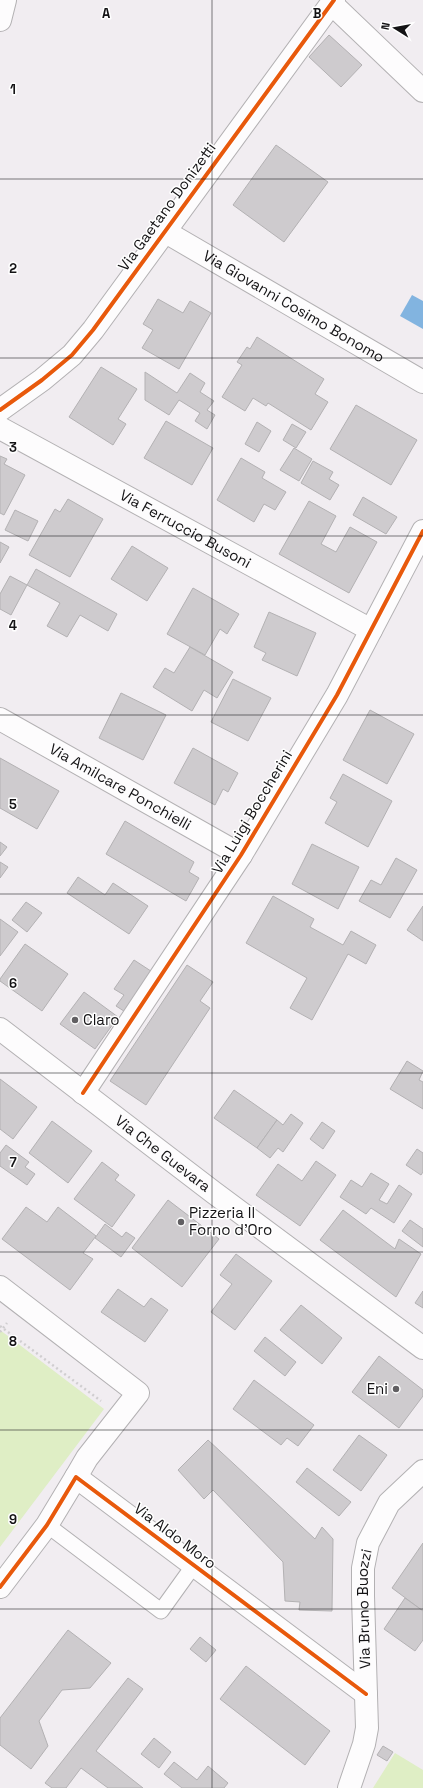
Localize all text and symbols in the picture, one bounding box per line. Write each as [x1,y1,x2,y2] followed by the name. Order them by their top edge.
[102,5,111,22] text: A
[313,5,322,22] text: B
[375,8,415,48] north arrow
[378,21,393,31] text: N
[10,81,16,98] text: 1
[114,139,220,275] street label: Via Gaetano Donizetti
[200,246,388,366] street label: Via Giovanni Cosimo Bonomo
[9,260,17,277] text: 2
[9,439,17,456] text: 3
[117,485,255,572] street label: Via Ferruccio Busoni
[9,617,17,634] text: 4
[46,739,195,834] street label: Via Amilcare Ponchielli
[207,746,296,877] street label: Via Luigi Boccherini
[9,796,17,813] text: 5
[9,975,17,992] text: 6
[83,1010,120,1029] place label: Claro
[70,1015,80,1025] marker: Claro
[112,1111,215,1196] street label: Via Che Guevara
[9,1154,17,1171] text: 7
[189,1203,272,1239] place label: Pizzeria Il Forno d'Oro
[176,1217,186,1227] marker: Pizzeria Il Forno d'Oro
[9,1333,17,1350] text: 8
[367,1379,388,1398] place label: Eni
[391,1384,401,1394] marker: Eni
[130,1499,220,1573] street label: Via Aldo Moro
[9,1511,17,1528] text: 9
[353,1547,376,1669] street label: Via Bruno Buozzi

